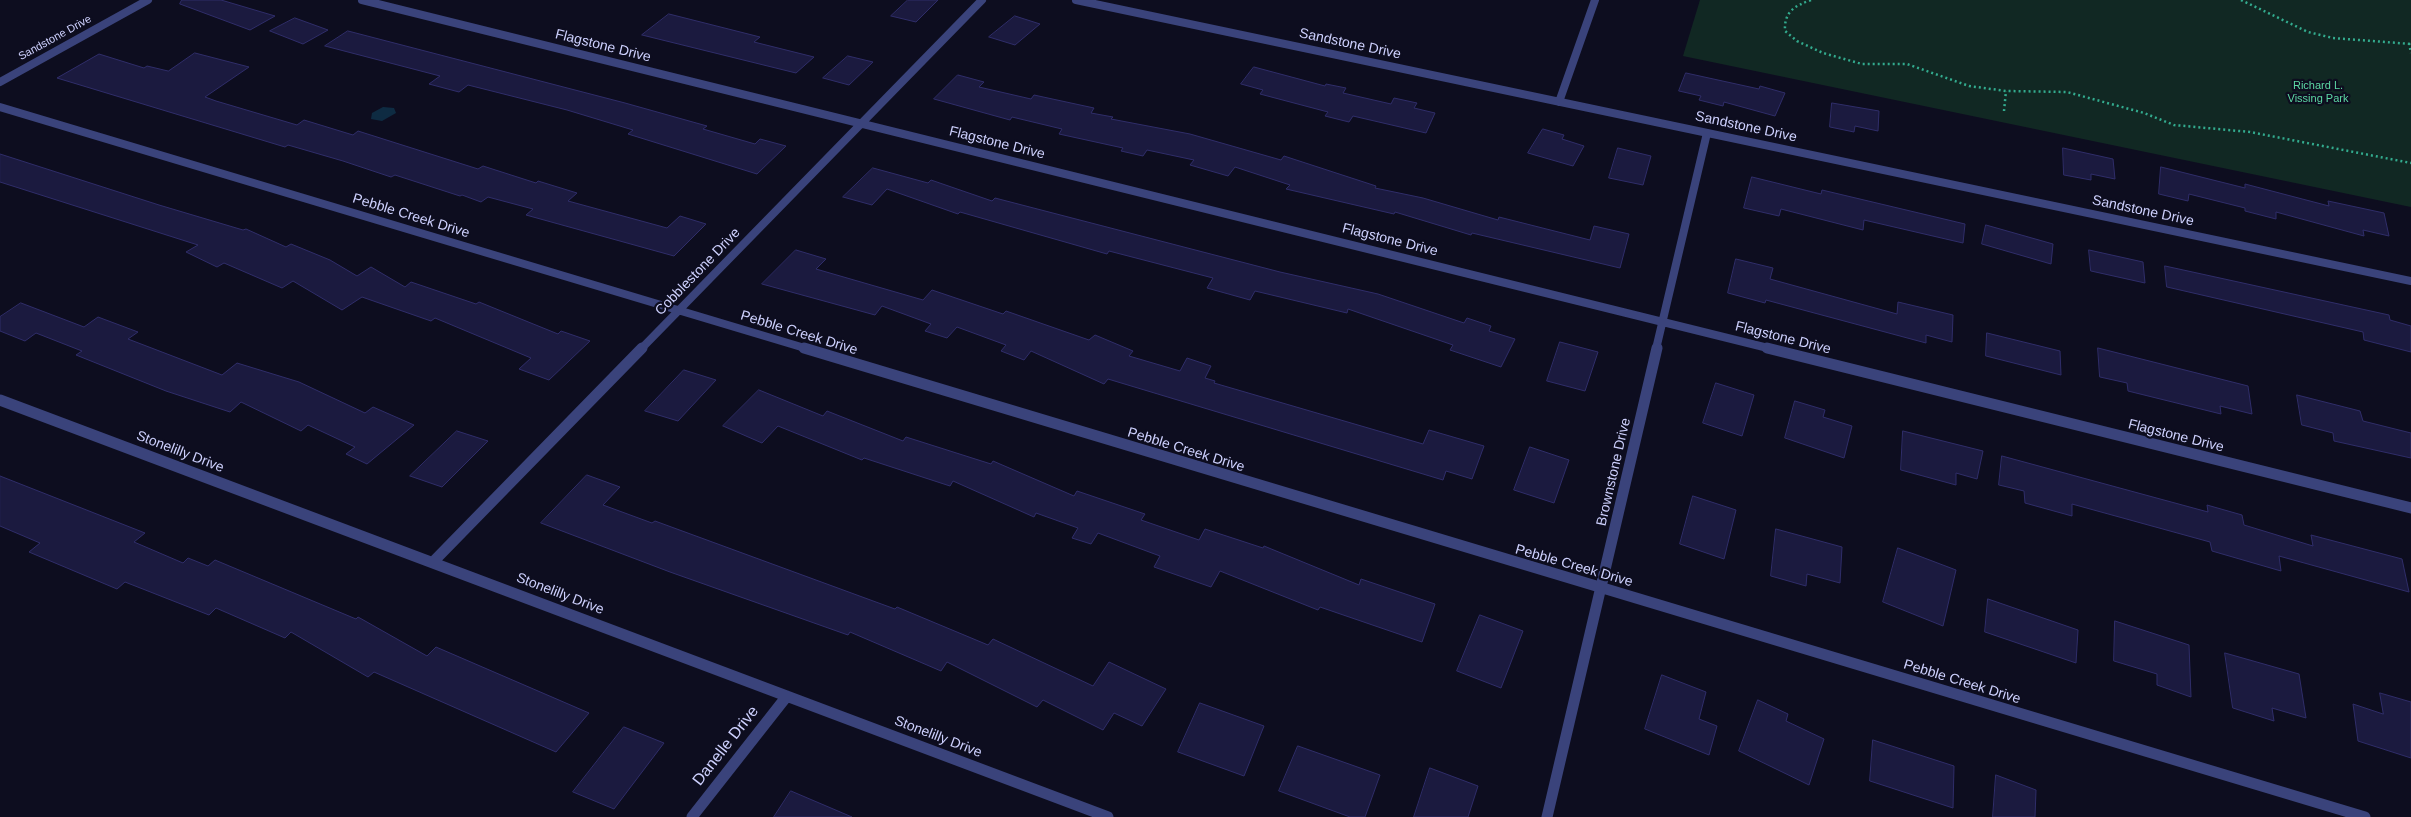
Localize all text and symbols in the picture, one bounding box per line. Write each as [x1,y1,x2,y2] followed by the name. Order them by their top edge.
[16,13,94,63] street label: Sandstone Drive
[1298,25,1402,63] street label: Sandstone Drive
[553,26,653,66] street label: Flagstone Drive
[2288,79,2348,105] park label: Richard L. Vissing Park
[1694,108,1798,146] street label: Sandstone Drive
[947,123,1047,163] street label: Flagstone Drive
[351,190,471,242] street label: Pebble Creek Drive
[2091,192,2195,230] street label: Sandstone Drive
[1340,220,1440,260] street label: Flagstone Drive
[652,225,744,319] street label: Cobblestone Drive
[739,307,859,359] street label: Pebble Creek Drive
[1733,318,1833,358] street label: Flagstone Drive
[1593,416,1635,528] street label: Brownstone Drive
[2126,416,2226,456] street label: Flagstone Drive
[1126,424,1246,476] street label: Pebble Creek Drive
[134,428,226,476] street label: Stonelilly Drive
[1513,541,1635,591] street label: Pebble Creek Drive
[514,570,606,618] street label: Stonelilly Drive
[1902,656,2022,708] street label: Pebble Creek Drive
[689,702,763,790] street label: Danelle Drive
[892,713,984,761] street label: Stonelilly Drive

